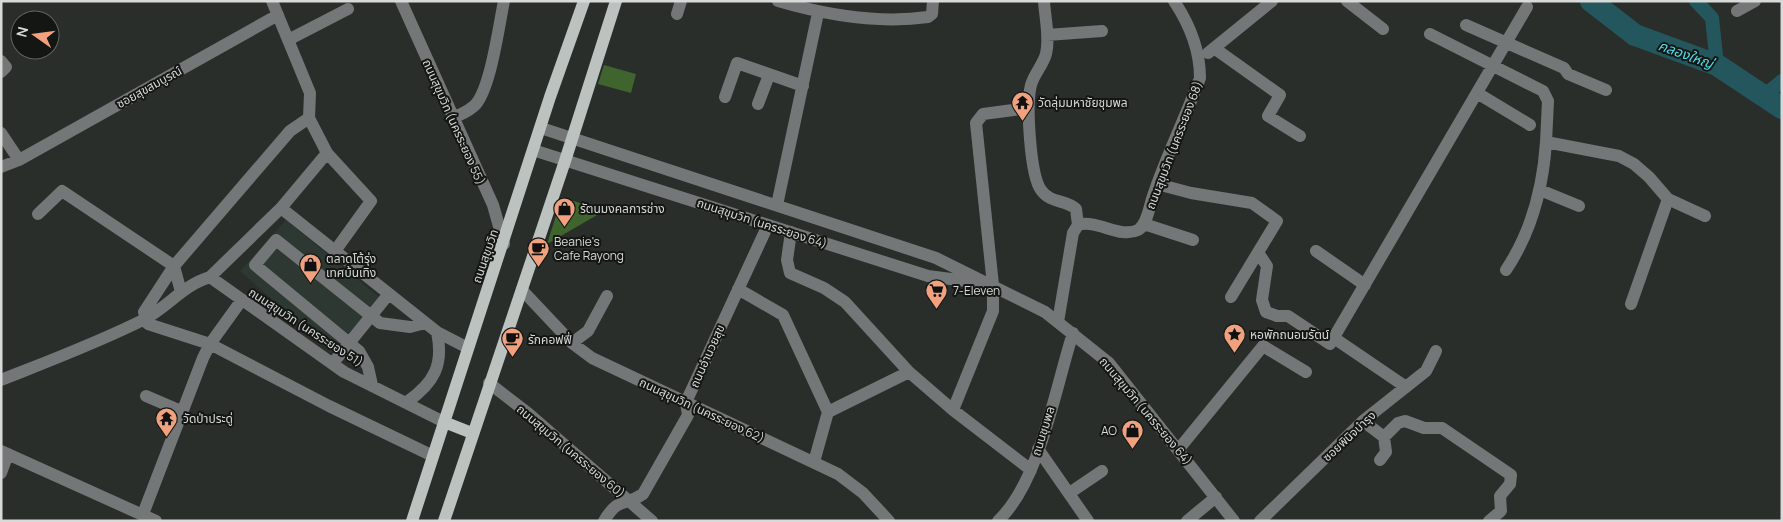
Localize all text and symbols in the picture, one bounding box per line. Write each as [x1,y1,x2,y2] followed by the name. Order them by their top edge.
[10,10,60,60] north arrow
[11,25,32,39] text: N
[1656,35,1718,73] water label: คลองใหญ่
[419,57,489,187] street label: ถนนสุขุมวิท (นครระยอง 55)
[113,62,185,112] street label: ซอยสุขสมบูรณ์
[1142,78,1206,212] street label: ถนนสุขุมวิท (นครระยอง 68)
[1010,90,1034,121] temple icon: วัดลุ่มมหาชัยชุมพล
[1038,94,1128,111] place label: วัดลุ่มมหาชัยชุมพล
[695,194,829,252] street label: ถนนสุขุมวิท (นครระยอง 64)
[552,196,576,227] shop icon: รัตนมงคลการช่าง
[580,200,665,217] place label: รัตนมงคลการช่าง
[468,227,502,285] street label: ถนนสุขุมวิท
[554,233,624,264] place label: Beanie's Cafe Rayong
[526,236,550,267] cafe icon: Beanie's Cafe Rayong
[326,250,376,281] place label: ตลาดโต้รุ่ง เทศบ้นเทิง
[298,253,322,284] shop icon: ตลาดโต้รุ่ง เทศบ้นเทิง
[925,278,949,309] supermarket icon: 7-Eleven
[953,282,1000,299] place label: 7-Eleven
[245,284,367,370] street label: ถนนสุขุมวิท (นครระยอง 51)
[686,322,728,390] street label: ถนนอำนวยสุข
[1222,322,1246,353] place icon: หอพักถนอมรัตน์
[1250,326,1329,343] place label: หอพักถนอมรัตน์
[500,327,524,358] cafe icon: รักคอฟฟี่
[528,331,572,348] place label: รักคอฟฟี่
[1096,353,1196,469] street label: ถนนสุขุมวิท (นครระยอง 64)
[637,374,767,446] street label: ถนนสุขุมวิท (นครระยอง 62)
[513,401,629,501] street label: ถนนสุขุมวิท (นครระยอง 60)
[1027,404,1059,458] street label: ถนนชุมพล
[155,406,179,437] temple icon: วัดป่าประดู่
[1319,407,1379,465] street label: ซอยพินิจบำรุง
[183,410,233,427] place label: วัดป่าประดู่
[1121,418,1145,449] shop icon: AO
[1101,422,1117,439] place label: AO

